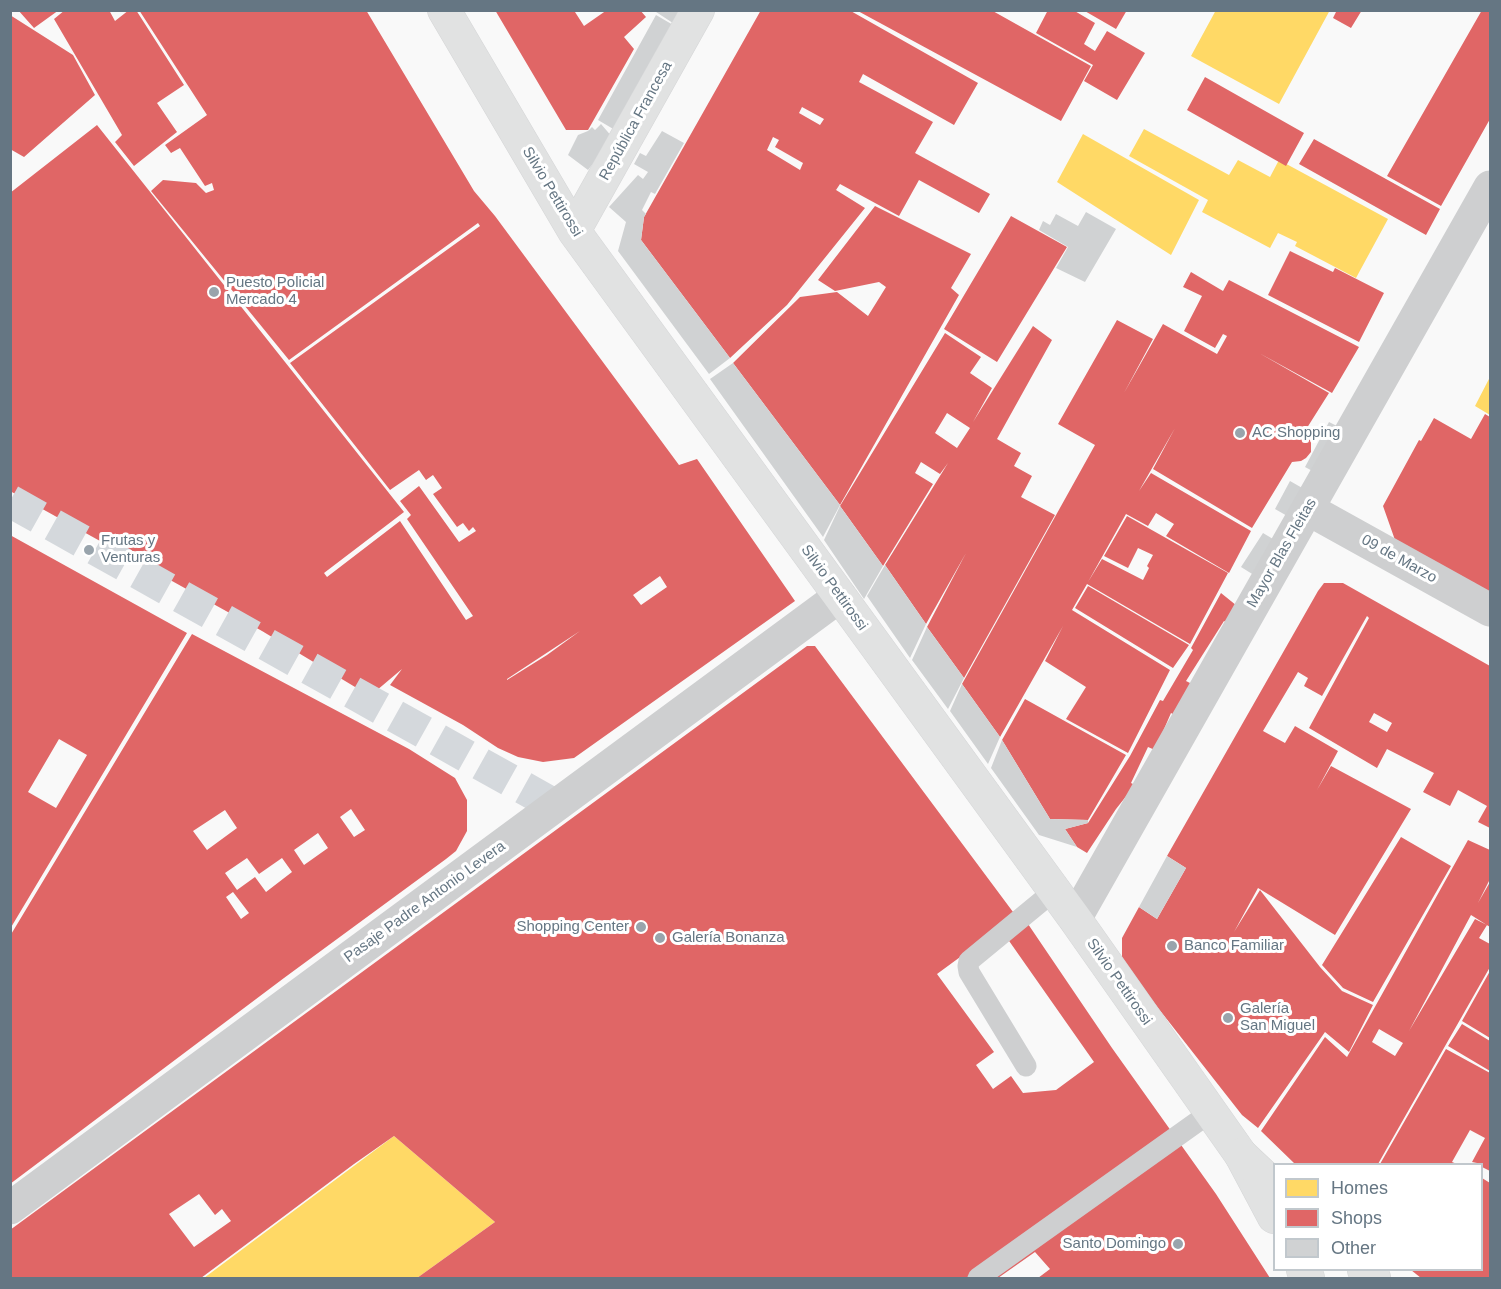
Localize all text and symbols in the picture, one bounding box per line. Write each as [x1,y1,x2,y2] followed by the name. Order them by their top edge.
[596,58,676,184] street label: República Francesa
[518,144,586,240] street label: Silvio Pettirossi
[226,274,324,309] place label: Puesto Policial Mercado 4
[207,285,221,299] marker: Puesto Policial Mercado 4
[1252,424,1340,442] place label: AC Shopping
[1233,426,1247,440] marker: AC Shopping
[1243,495,1321,611] street label: Mayor Blas Fleitas
[1358,531,1440,587] street label: 09 de Marzo
[101,532,160,567] place label: Frutas y Venturas
[797,542,871,634] street label: Silvio Pettirossi
[82,543,96,557] marker: Frutas y Venturas
[341,837,509,967] street label: Pasaje Padre Antonio Levera
[516,918,629,936] place label: Shopping Center
[634,920,648,934] marker: Shopping Center
[672,929,785,947] place label: Galería Bonanza
[653,931,667,945] marker: Galería Bonanza
[1082,935,1156,1029] street label: Silvio Pettirossi
[1184,937,1284,955] place label: Banco Familiar
[1165,939,1179,953] marker: Banco Familiar
[1240,1000,1315,1035] place label: Galería San Miguel
[1221,1011,1235,1025] marker: Galería San Miguel
[1273,1163,1483,1271] legend
[1331,1178,1388,1198] text: Homes
[1331,1208,1382,1228] text: Shops
[1063,1235,1166,1253] place label: Santo Domingo
[1171,1237,1185,1251] marker: Santo Domingo
[1331,1238,1376,1258] text: Other

